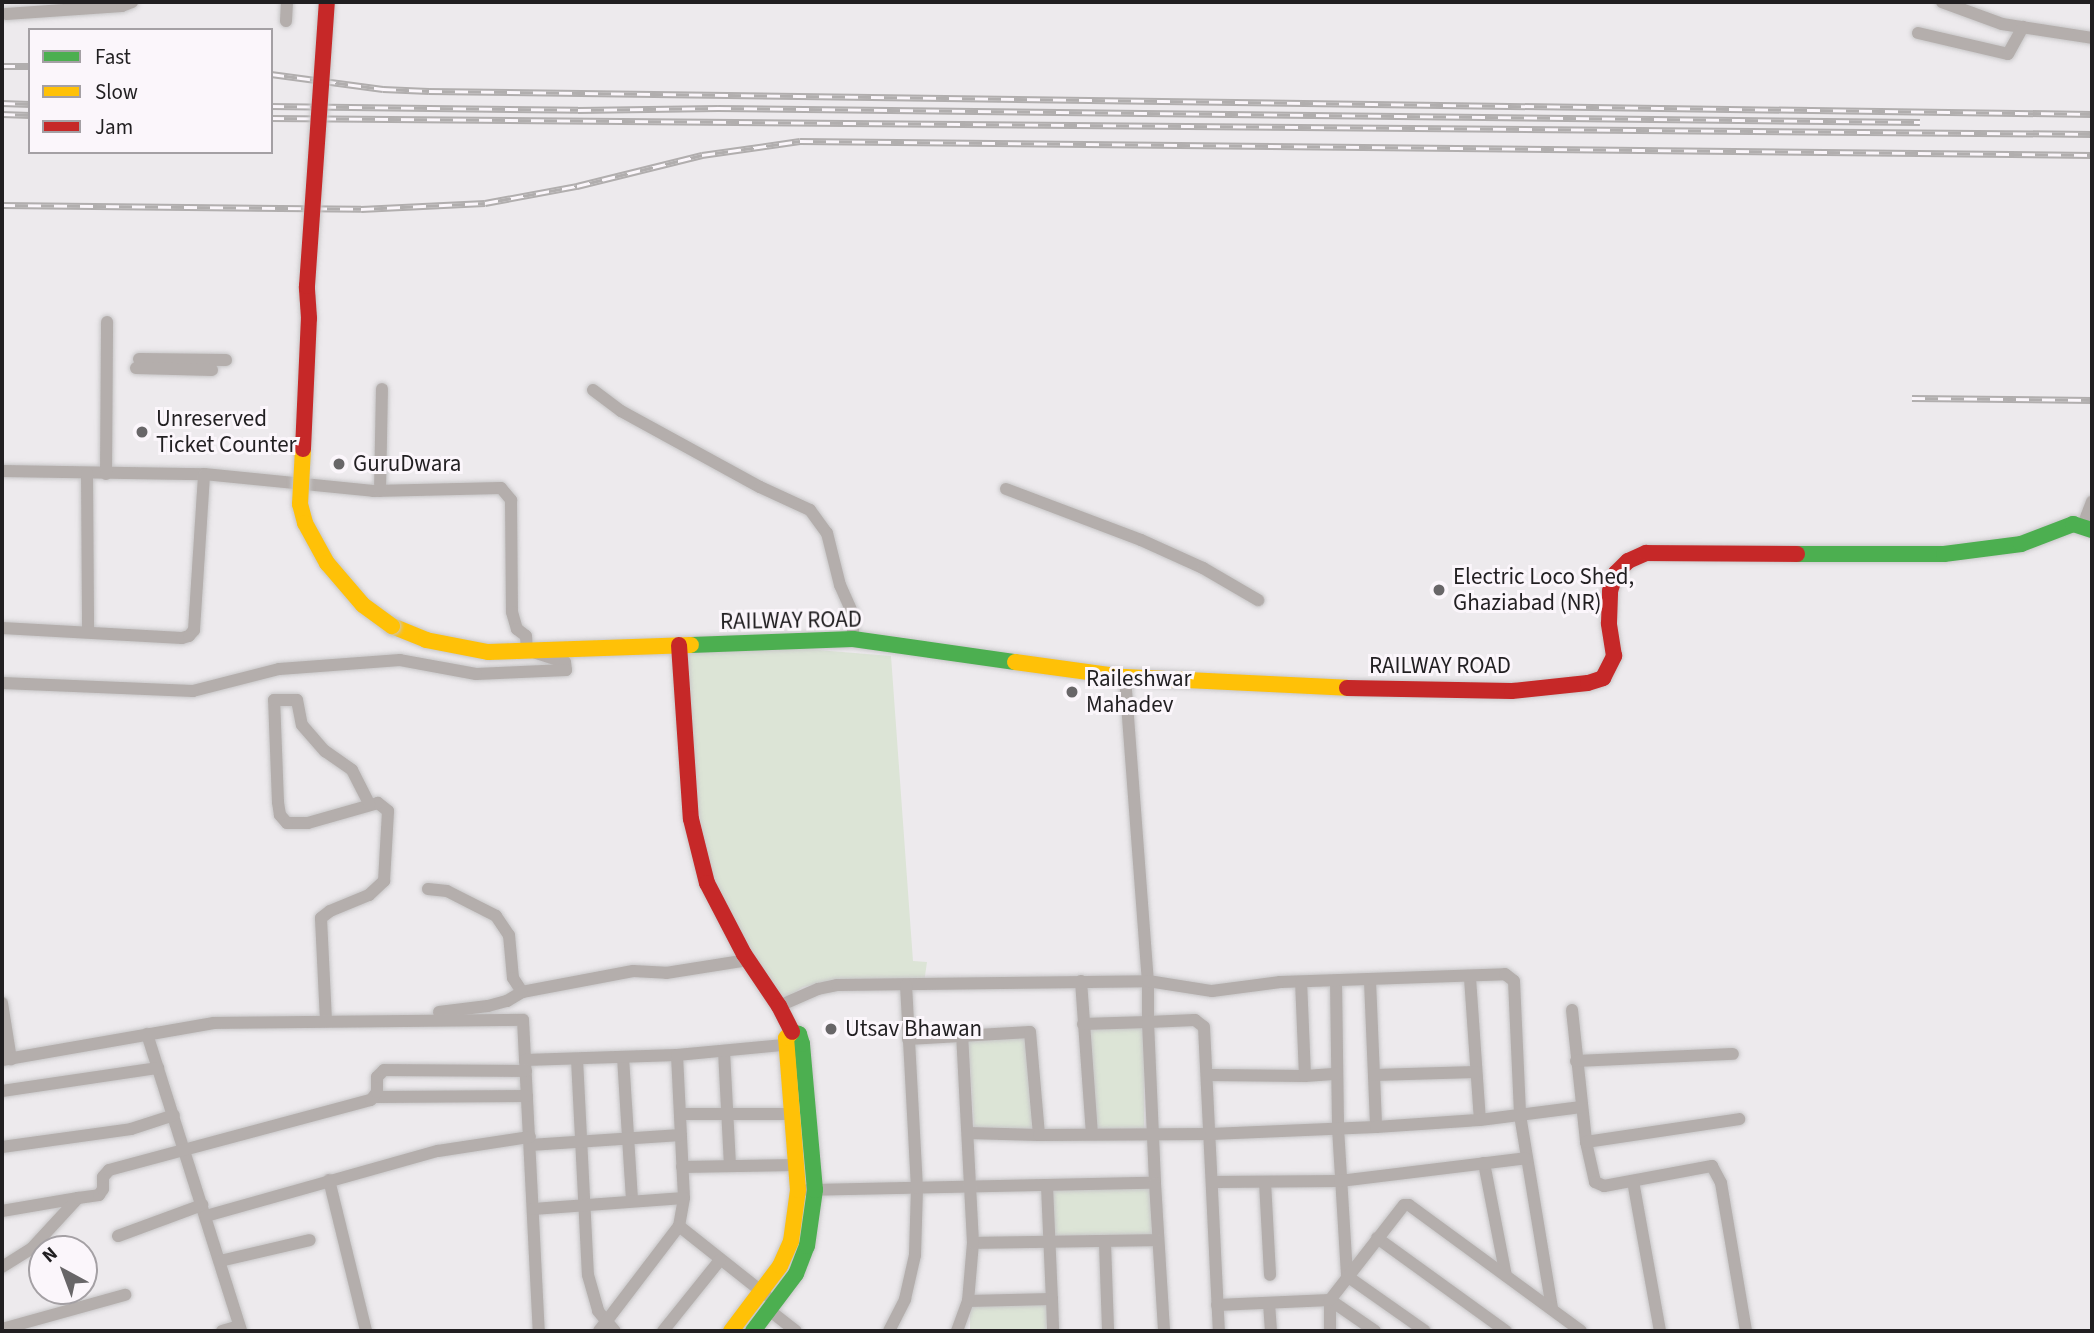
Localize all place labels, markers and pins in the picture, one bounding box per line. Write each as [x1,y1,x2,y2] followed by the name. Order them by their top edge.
[156,405,297,459] place label: Unreserved Ticket Counter
[134,424,150,440] marker: Unreserved Ticket Counter
[353,450,461,478] place label: GuruDwara
[331,456,347,472] marker: GuruDwara
[1453,563,1634,617] place label: Electric Loco Shed, Ghaziabad (NR)
[1431,582,1447,598] marker: Electric Loco Shed, Ghaziabad (NR)
[1086,665,1192,719] place label: Raileshwar Mahadev
[1064,684,1080,700] marker: Raileshwar Mahadev
[845,1015,982,1043] place label: Utsav Bhawan
[823,1021,839,1037] marker: Utsav Bhawan

